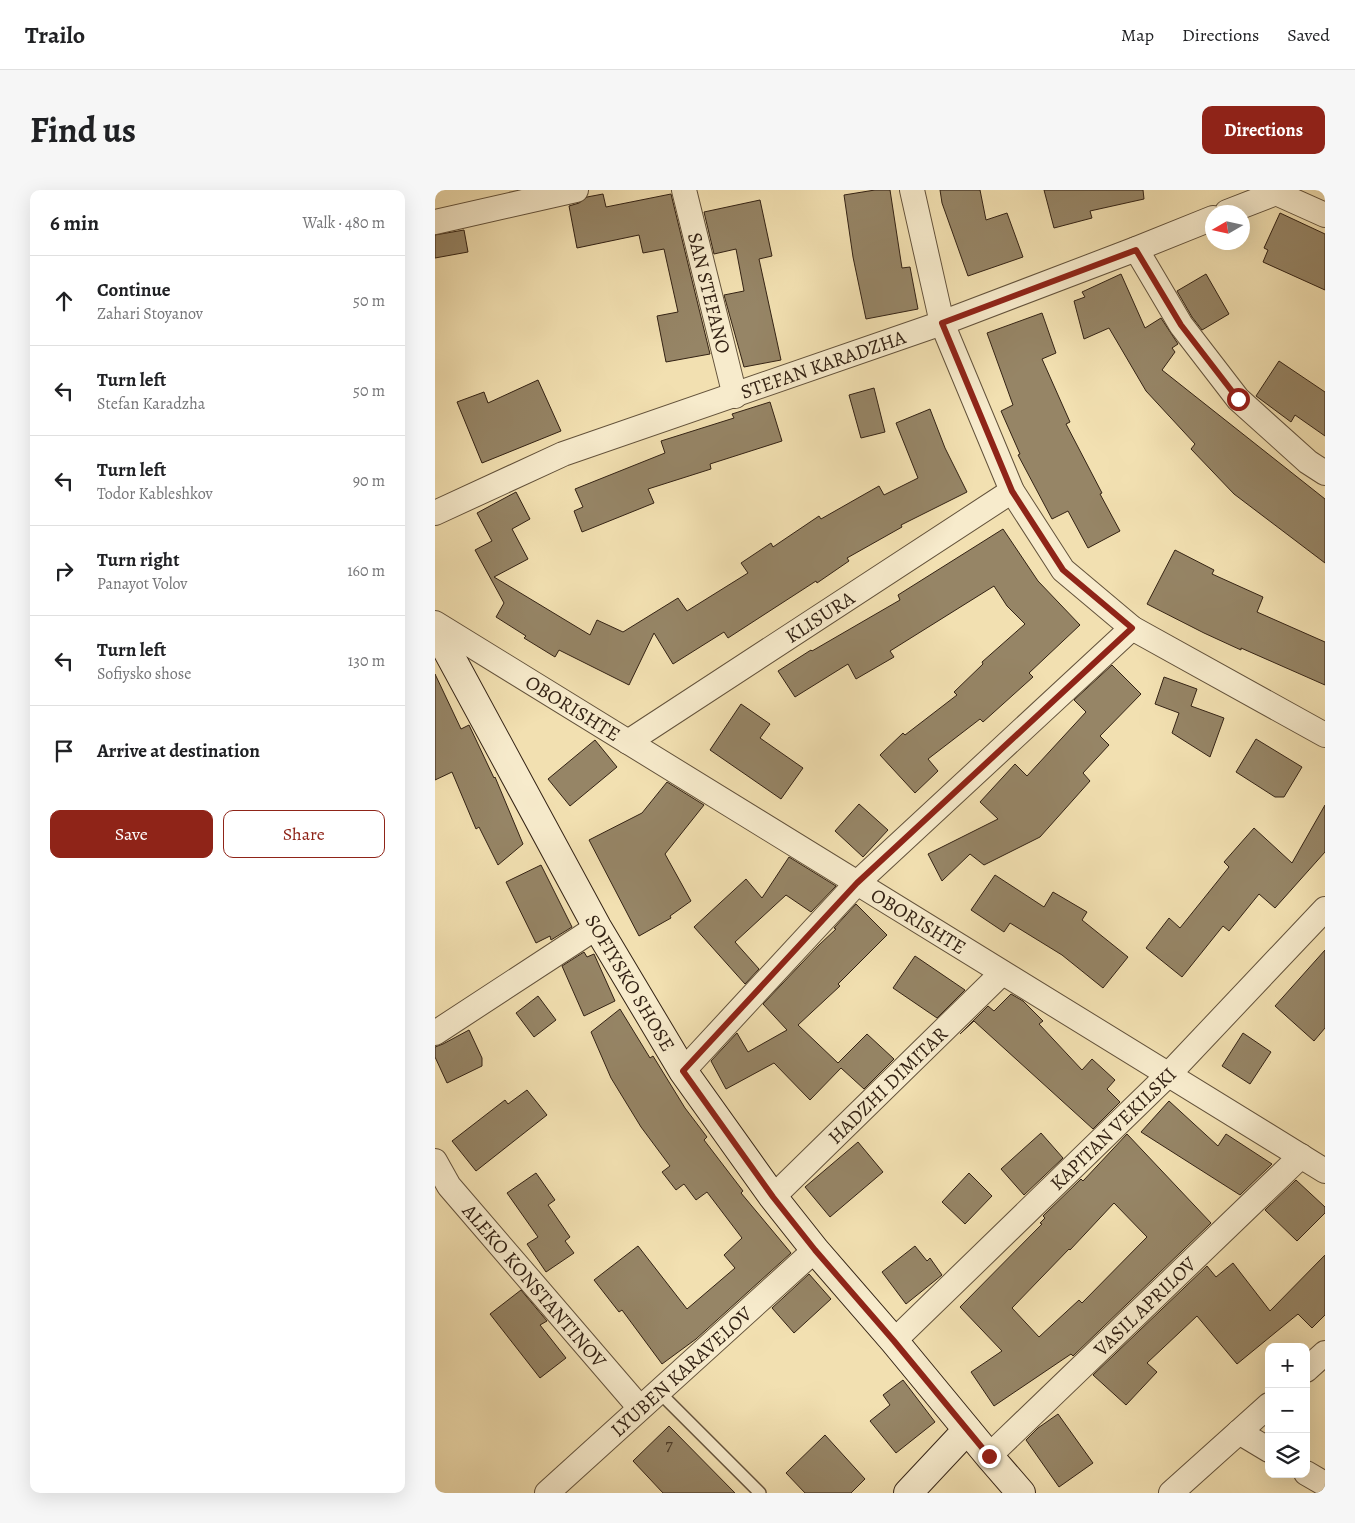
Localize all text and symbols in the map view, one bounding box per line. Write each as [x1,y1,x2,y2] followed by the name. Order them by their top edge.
[25,19,85,51] text: Trailo
[1121,23,1154,47] text: Map
[1182,23,1259,47] text: Directions
[1287,23,1330,47] text: Saved
[30,106,136,154] text: Find us
[1202,106,1325,154] button: Directions
[1205,205,1250,250] north arrow
[50,209,99,237] text: 6 min
[303,212,385,234] text: Walk · 480 m
[681,230,737,356] street label: SAN STEFANO
[97,277,171,303] text: Continue
[50,287,78,315] icon: ahead
[353,290,385,312] text: 50 m
[97,303,203,325] text: Zahari Stoyanov
[737,323,910,405] street label: STEFAN KARADZHA
[97,367,166,393] text: Turn left
[50,377,78,405] icon: left
[353,380,385,402] text: 50 m
[1227,388,1250,411] route start
[97,393,205,415] text: Stefan Karadzha
[97,457,166,483] text: Turn left
[50,467,78,495] icon: left
[353,470,385,492] text: 90 m
[97,483,213,505] text: Todor Kableshkov
[97,547,179,573] text: Turn right
[50,557,78,585] icon: right
[347,560,385,582] text: 160 m
[97,573,187,595] text: Panayot Volov
[780,584,860,649] street label: KLISURA
[97,637,166,663] text: Turn left
[50,647,78,675] icon: left
[348,650,385,672] text: 130 m
[97,663,191,685] text: Sofiysko shose
[520,668,626,748] street label: OBORISHTE
[50,737,78,765] icon: arrive
[97,738,260,764] text: Arrive at destination
[50,810,213,858] button: Save
[223,810,385,858] button: Share
[866,881,971,960] street label: OBORISHTE
[579,909,682,1056] street label: SOFIYSKO SHOSE
[822,1020,954,1150] street label: HADZHI DIMITAR
[1044,1061,1182,1196] street label: KAPITAN VEKILSKI
[456,1197,613,1374] street label: ALEKO KONSTANTINOV
[1087,1250,1202,1363] street label: VASIL APRILOV
[604,1300,758,1443] street label: LYUBEN KARAVELOV
[1265,1343,1310,1478] map controls
[1265,1343,1310,1388] button: +
[1265,1388,1310,1433] button: −
[665,1432,673,1456] house number: 7
[1265,1433,1310,1478] button: layers
[978,1445,1001,1468] route end

